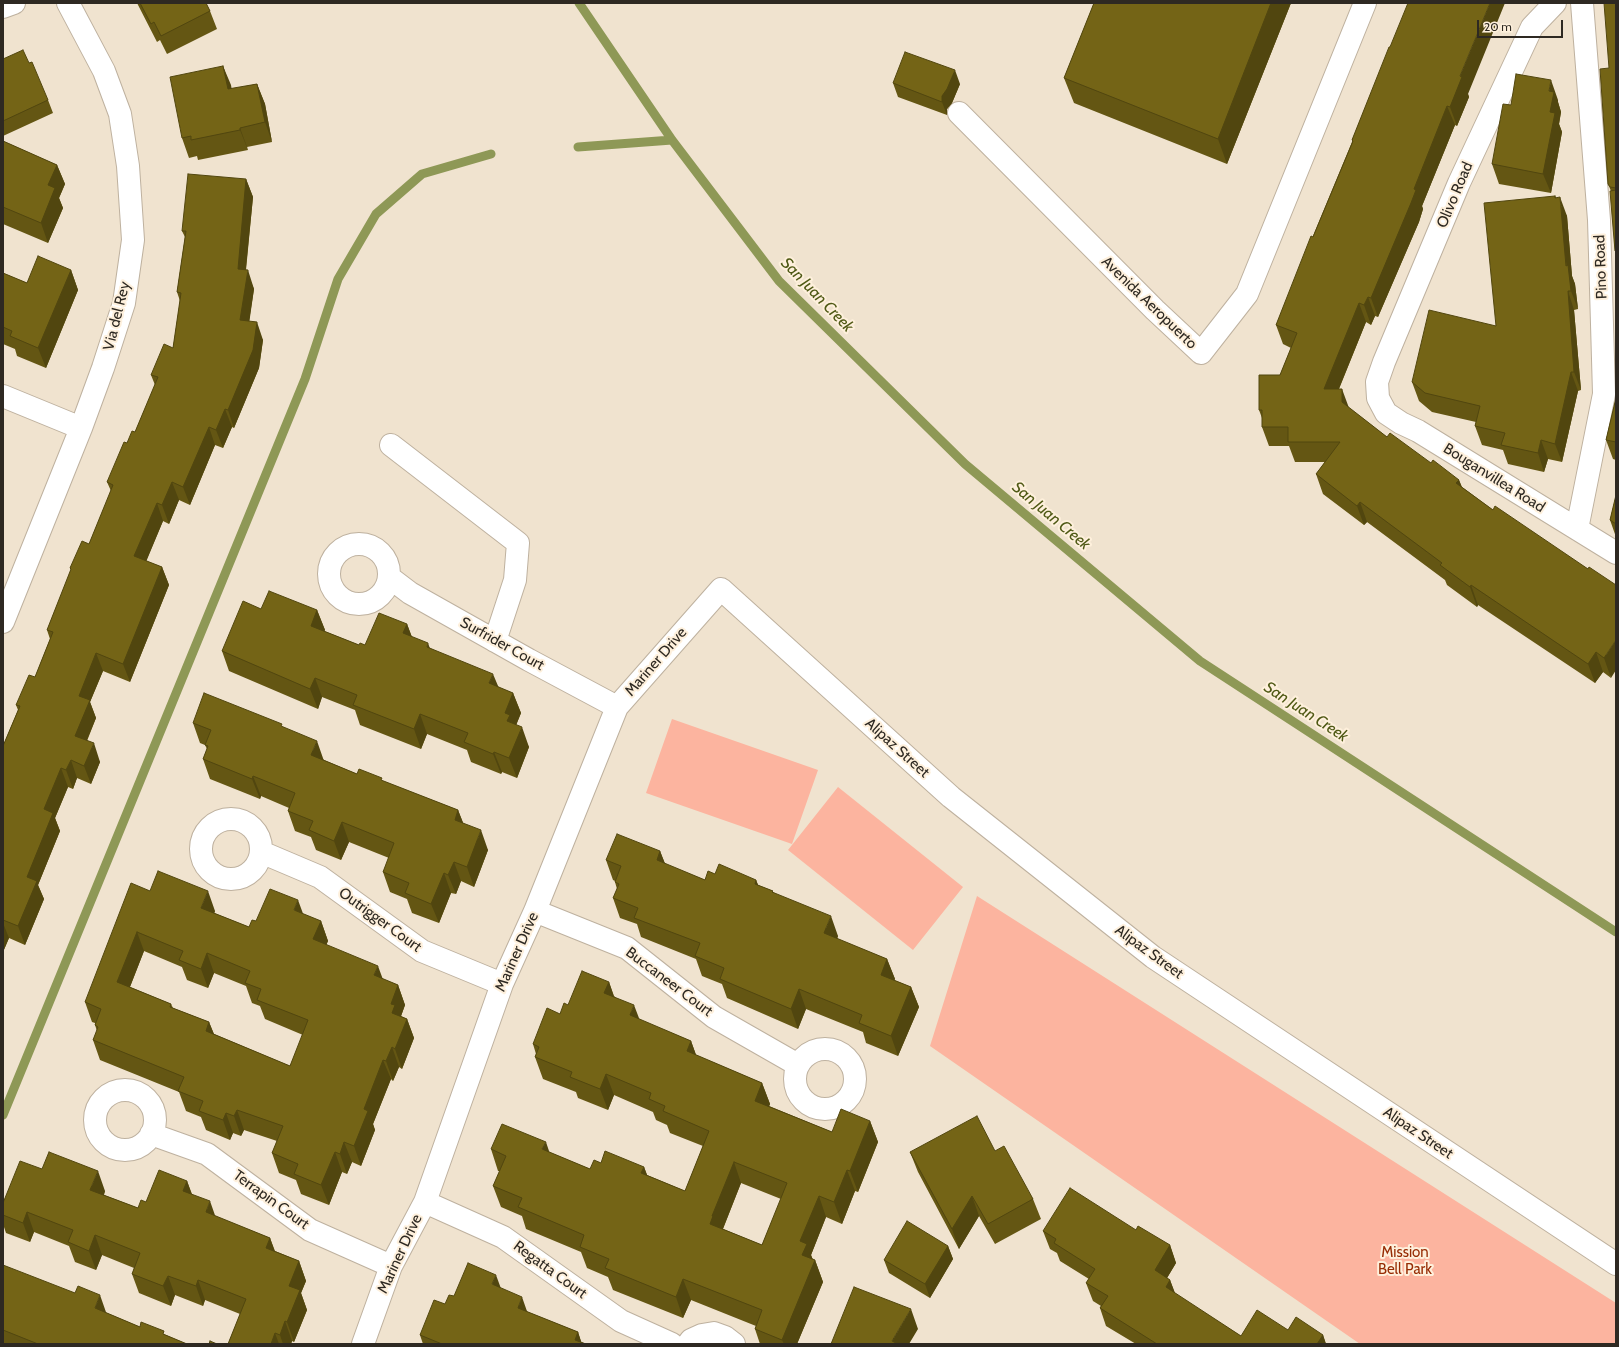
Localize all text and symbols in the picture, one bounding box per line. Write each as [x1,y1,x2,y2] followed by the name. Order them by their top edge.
[1479,12,1565,38] scale bar
[1484,19,1512,34] text: 20 m
[1433,159,1477,231] street label: Olivo Road
[1591,235,1611,299] street label: Pino Road
[1098,253,1200,353] street label: Avenida Aeropuerto
[777,254,857,336] water label: San Juan Creek
[100,280,134,352] street label: Via del Rey
[1440,440,1548,516] street label: Bouganvillea Road
[1008,478,1094,554] water label: San Juan Creek
[457,614,547,674] street label: Surfrider Court
[621,624,691,700] street label: Mariner Drive
[1260,678,1352,746] water label: San Juan Creek
[861,714,933,782] street label: Alipaz Street
[335,884,425,956] street label: Outrigger Court
[491,909,543,995] street label: Mariner Drive
[1111,921,1187,983] street label: Alipaz Street
[622,943,716,1021] street label: Buccaneer Court
[1380,1103,1456,1163] street label: Alipaz Street
[230,1166,312,1234] street label: Terrapin Court
[374,1212,426,1296] street label: Mariner Drive
[510,1237,590,1303] street label: Regatta Court
[1378,1244,1432,1279] park label: Mission Bell Park

